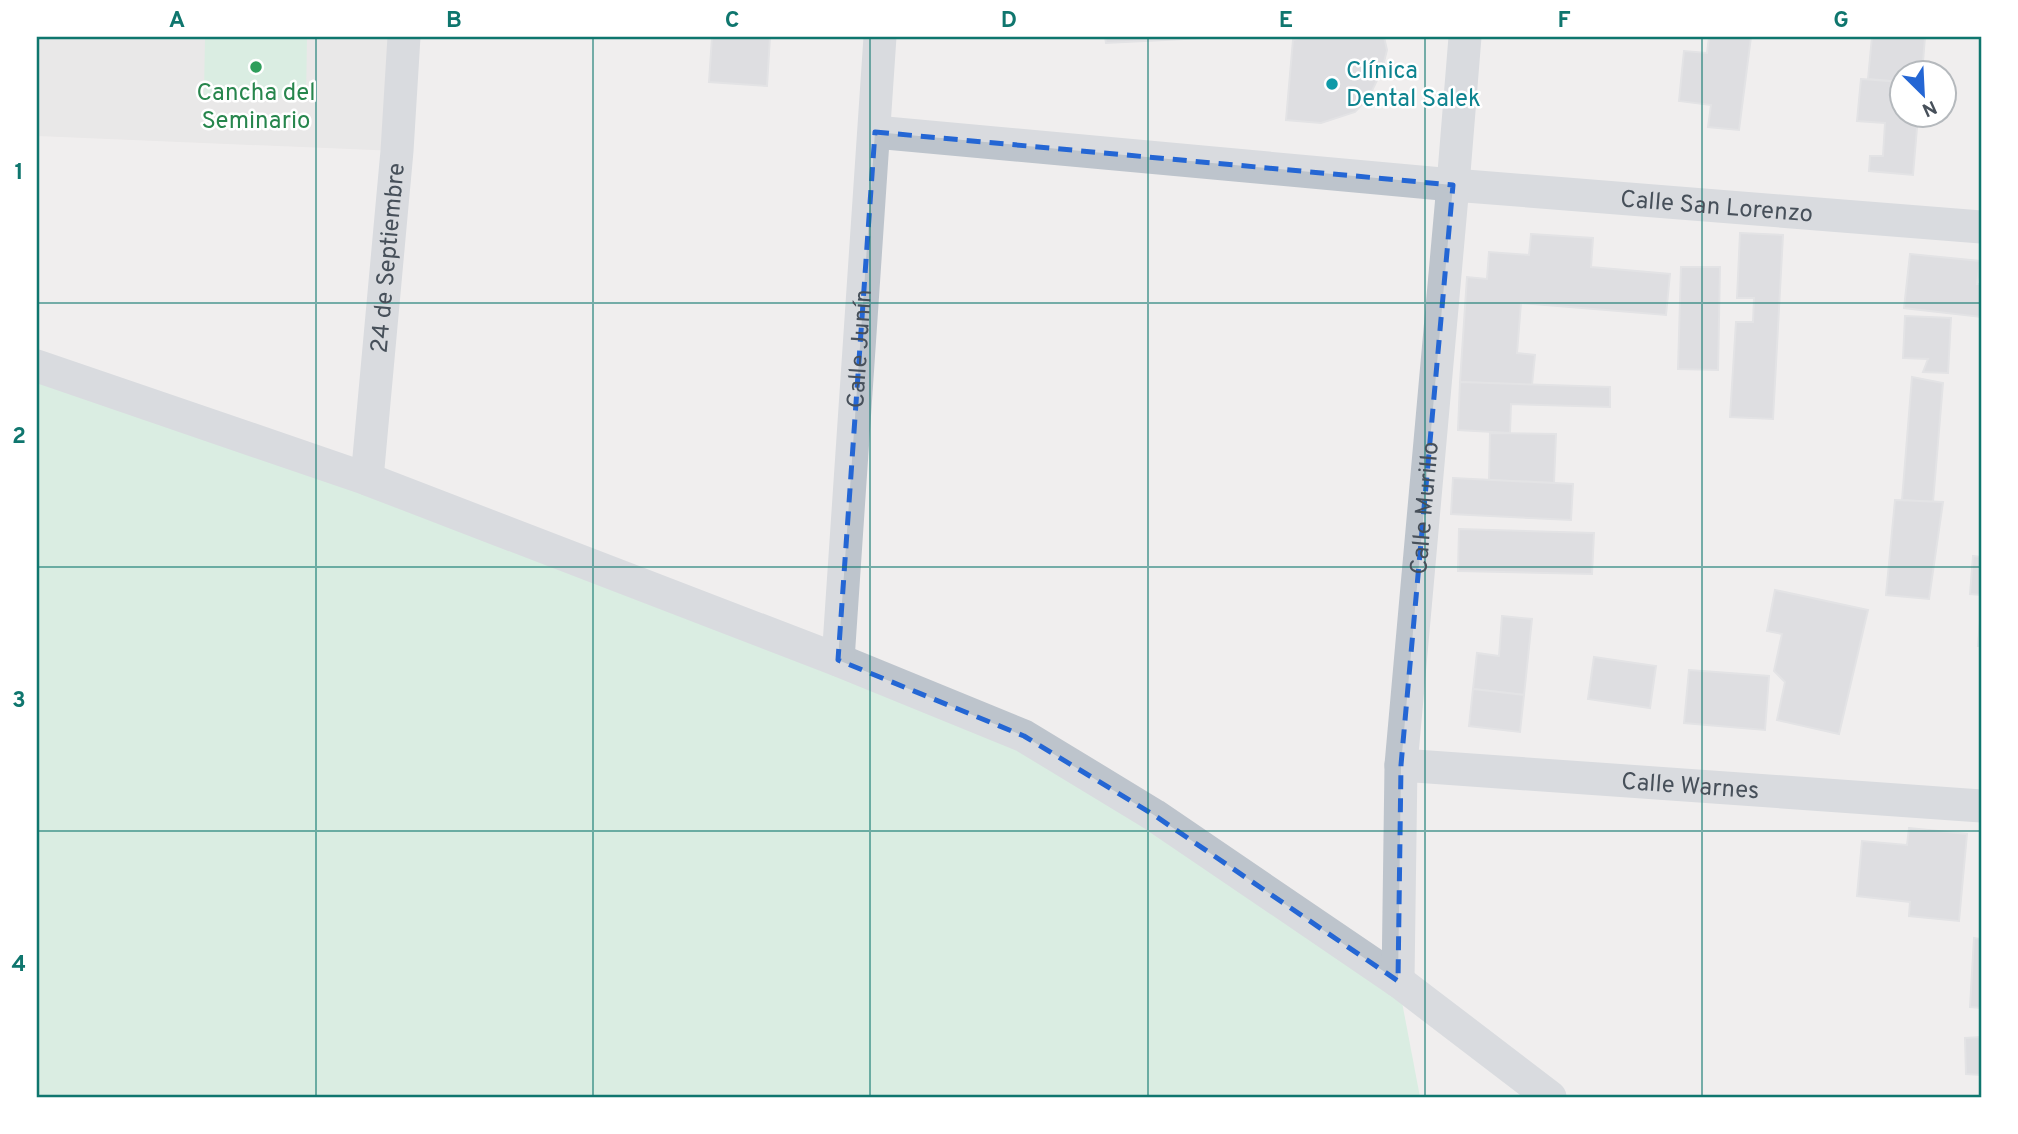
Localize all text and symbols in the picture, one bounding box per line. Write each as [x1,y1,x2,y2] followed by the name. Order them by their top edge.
[169,7,185,36] text: A
[446,7,462,36] text: B
[725,7,739,36] text: C
[1001,7,1017,36] text: D
[1279,7,1293,36] text: E
[1557,7,1571,36] text: F
[1833,7,1849,36] text: G
[1346,57,1481,115] place label: Clínica Dental Salek
[248,59,264,75] marker: Cancha del Seminario
[1888,60,1958,130] north arrow
[1324,76,1340,92] marker: Clínica Dental Salek
[197,79,315,137] place label: Cancha del Seminario
[1918,94,1940,121] text: N
[14,159,24,188] text: 1
[366,162,413,354] street label: 24 de Septiembre
[1619,185,1814,231] street label: Calle San Lorenzo
[842,288,880,409] street label: Calle Junín
[12,423,26,452] text: 2
[1405,440,1447,576] street label: Calle Murillo
[12,687,26,716] text: 3
[1620,768,1760,807] street label: Calle Warnes
[12,951,26,980] text: 4

